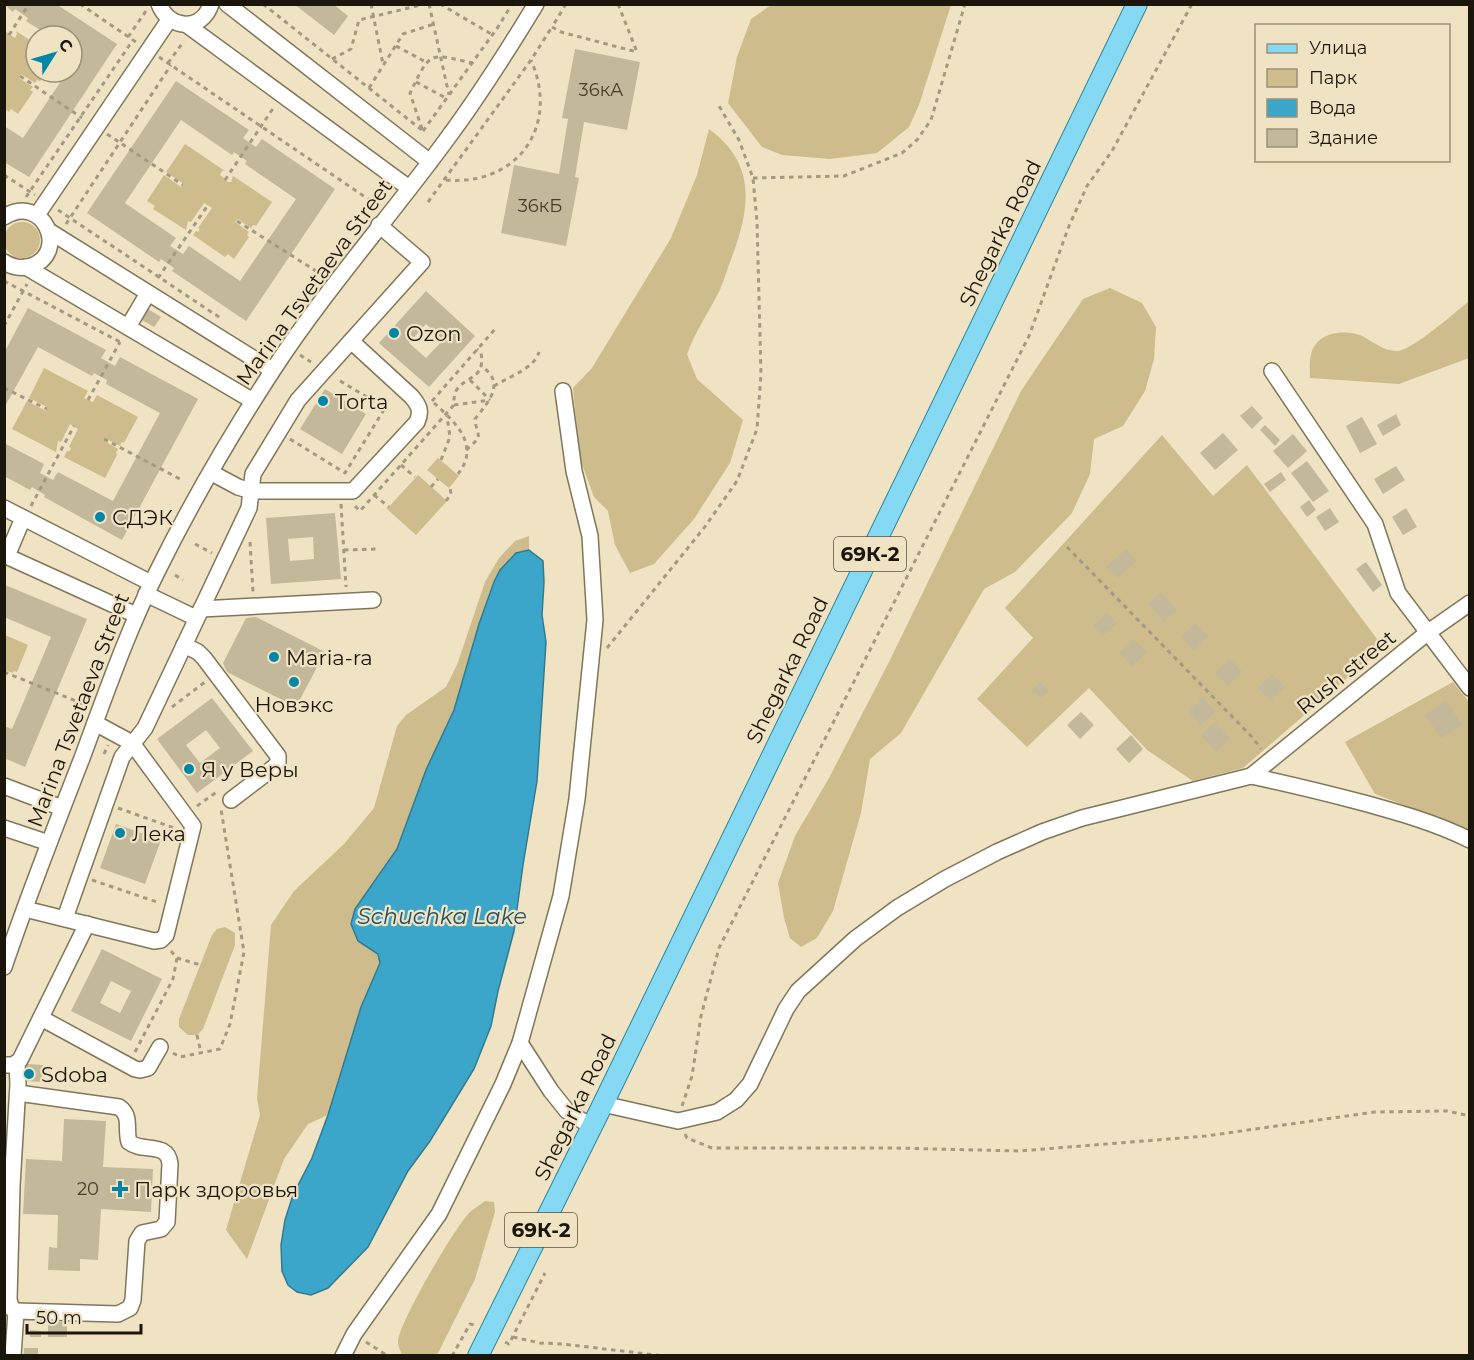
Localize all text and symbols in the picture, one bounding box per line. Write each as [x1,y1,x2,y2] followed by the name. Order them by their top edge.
[24,24,84,84] north arrow
[1255,24,1450,162] legend
[54,35,77,56] text: С
[1309,37,1367,59] text: Улица
[1309,67,1358,89] text: Парк
[579,79,624,101] house number: 36кА
[1309,97,1356,119] text: Вода
[1309,127,1378,149] text: Здание
[954,156,1046,310] street label: Shegarka Road
[231,174,397,390] street label: Marina Tsvetaeva Street
[518,195,562,217] house number: 36кБ
[406,321,462,346] place label: Ozon
[387,326,401,340] marker: Ozon
[335,389,388,414] place label: Torta
[316,394,330,408] marker: Torta
[112,505,173,530] place label: СДЭК
[93,510,107,524] marker: СДЭК
[834,537,906,571] road number: 69К-2
[22,589,134,831] street label: Marina Tsvetaeva Street
[741,593,833,747] street label: Shegarka Road
[1291,625,1401,719] street label: Rush street
[286,645,373,670] place label: Maria-ra
[267,650,281,664] marker: Maria-ra
[287,675,301,689] marker: Новэкс
[254,692,334,717] place label: Новэкс
[201,757,299,782] place label: Я у Веры
[182,762,196,776] marker: Я у Веры
[132,821,186,846] place label: Лека
[113,826,127,840] marker: Лека
[357,903,527,930] water label: Schuchka Lake
[529,1030,621,1184] street label: Shegarka Road
[41,1062,108,1087] place label: Sdoba
[22,1067,36,1081] marker: Sdoba
[134,1177,298,1202] place label: Парк здоровья
[77,1178,99,1200] house number: 20
[111,1180,129,1198] marker: Парк здоровья
[505,1213,577,1247] road number: 69К-2
[27,1297,141,1335] scale bar
[36,1307,82,1329] text: 50 m

